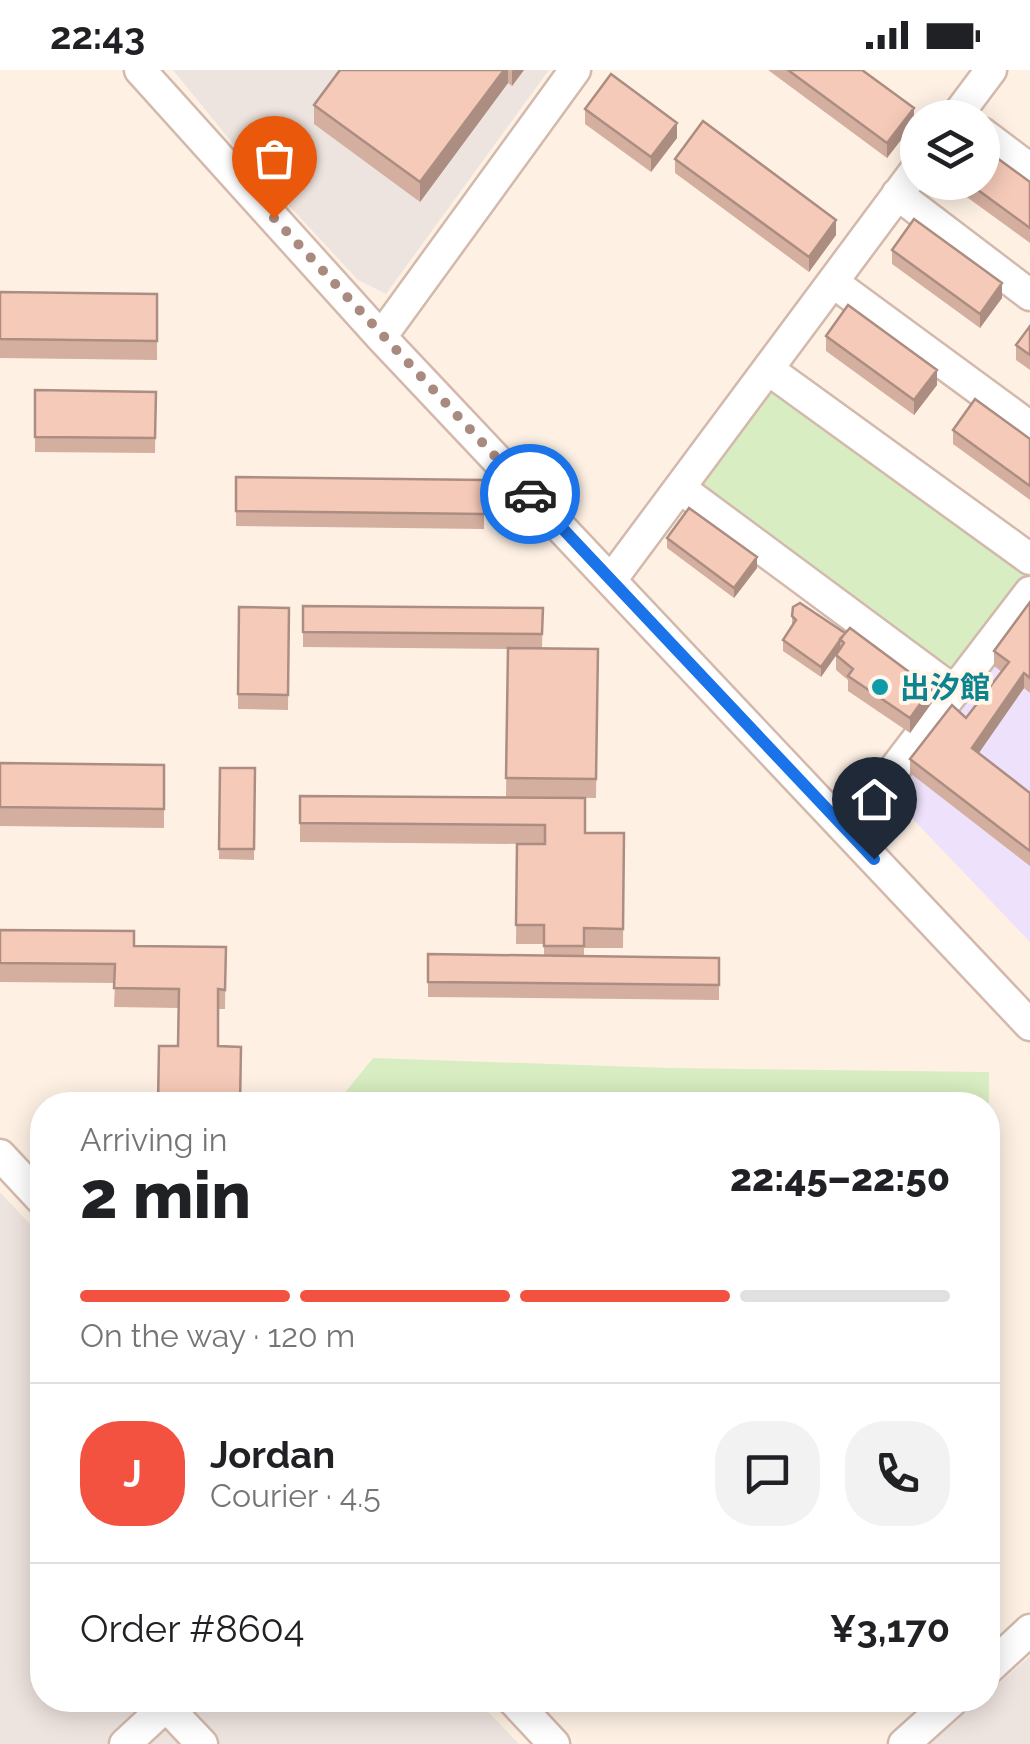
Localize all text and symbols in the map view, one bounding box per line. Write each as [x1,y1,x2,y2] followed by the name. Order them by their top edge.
[50,13,145,58] text: 22:43
[900,100,1000,200] map controls
[900,100,1000,200] button: layers
[232,116,317,219] pin
[247,131,302,186] icon: bag
[480,444,580,544] courier
[503,467,558,522] icon: car
[900,670,990,705] place label: 出汐館
[869,676,891,698] marker: 出汐館
[832,757,917,860] pin
[847,772,902,827] icon: home
[80,1121,227,1158] text: Arriving in
[730,1155,950,1200] text: 22:45–22:50
[80,1157,251,1233] text: 2 min
[80,1317,355,1354] text: On the way · 120 m
[715,1421,820,1526] button: chat
[845,1421,950,1526] button: phone
[210,1432,335,1477] text: Jordan
[123,1451,142,1496] text: J
[210,1477,381,1514] text: Courier · 4.5
[80,1606,305,1651] text: Order #8604
[830,1606,950,1651] text: ¥3,170

